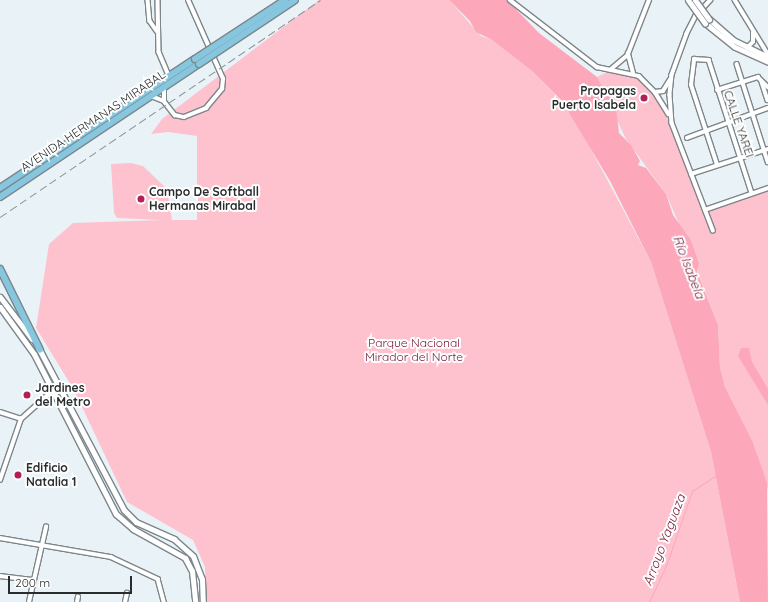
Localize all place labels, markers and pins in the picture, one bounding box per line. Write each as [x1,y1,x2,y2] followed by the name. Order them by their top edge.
[552,84,636,112] place label: Propagas Puerto Isabela
[639,93,649,103] marker: Propagas Puerto Isabela
[149,185,259,213] place label: Campo De Softball Hermanas Mirabal
[136,194,146,204] marker: Campo De Softball Hermanas Mirabal
[35,381,90,409] place label: Jardines del Metro
[22,390,32,400] marker: Jardines del Metro
[26,461,76,489] place label: Edificio Natalia 1
[13,470,23,480] marker: Edificio Natalia 1

